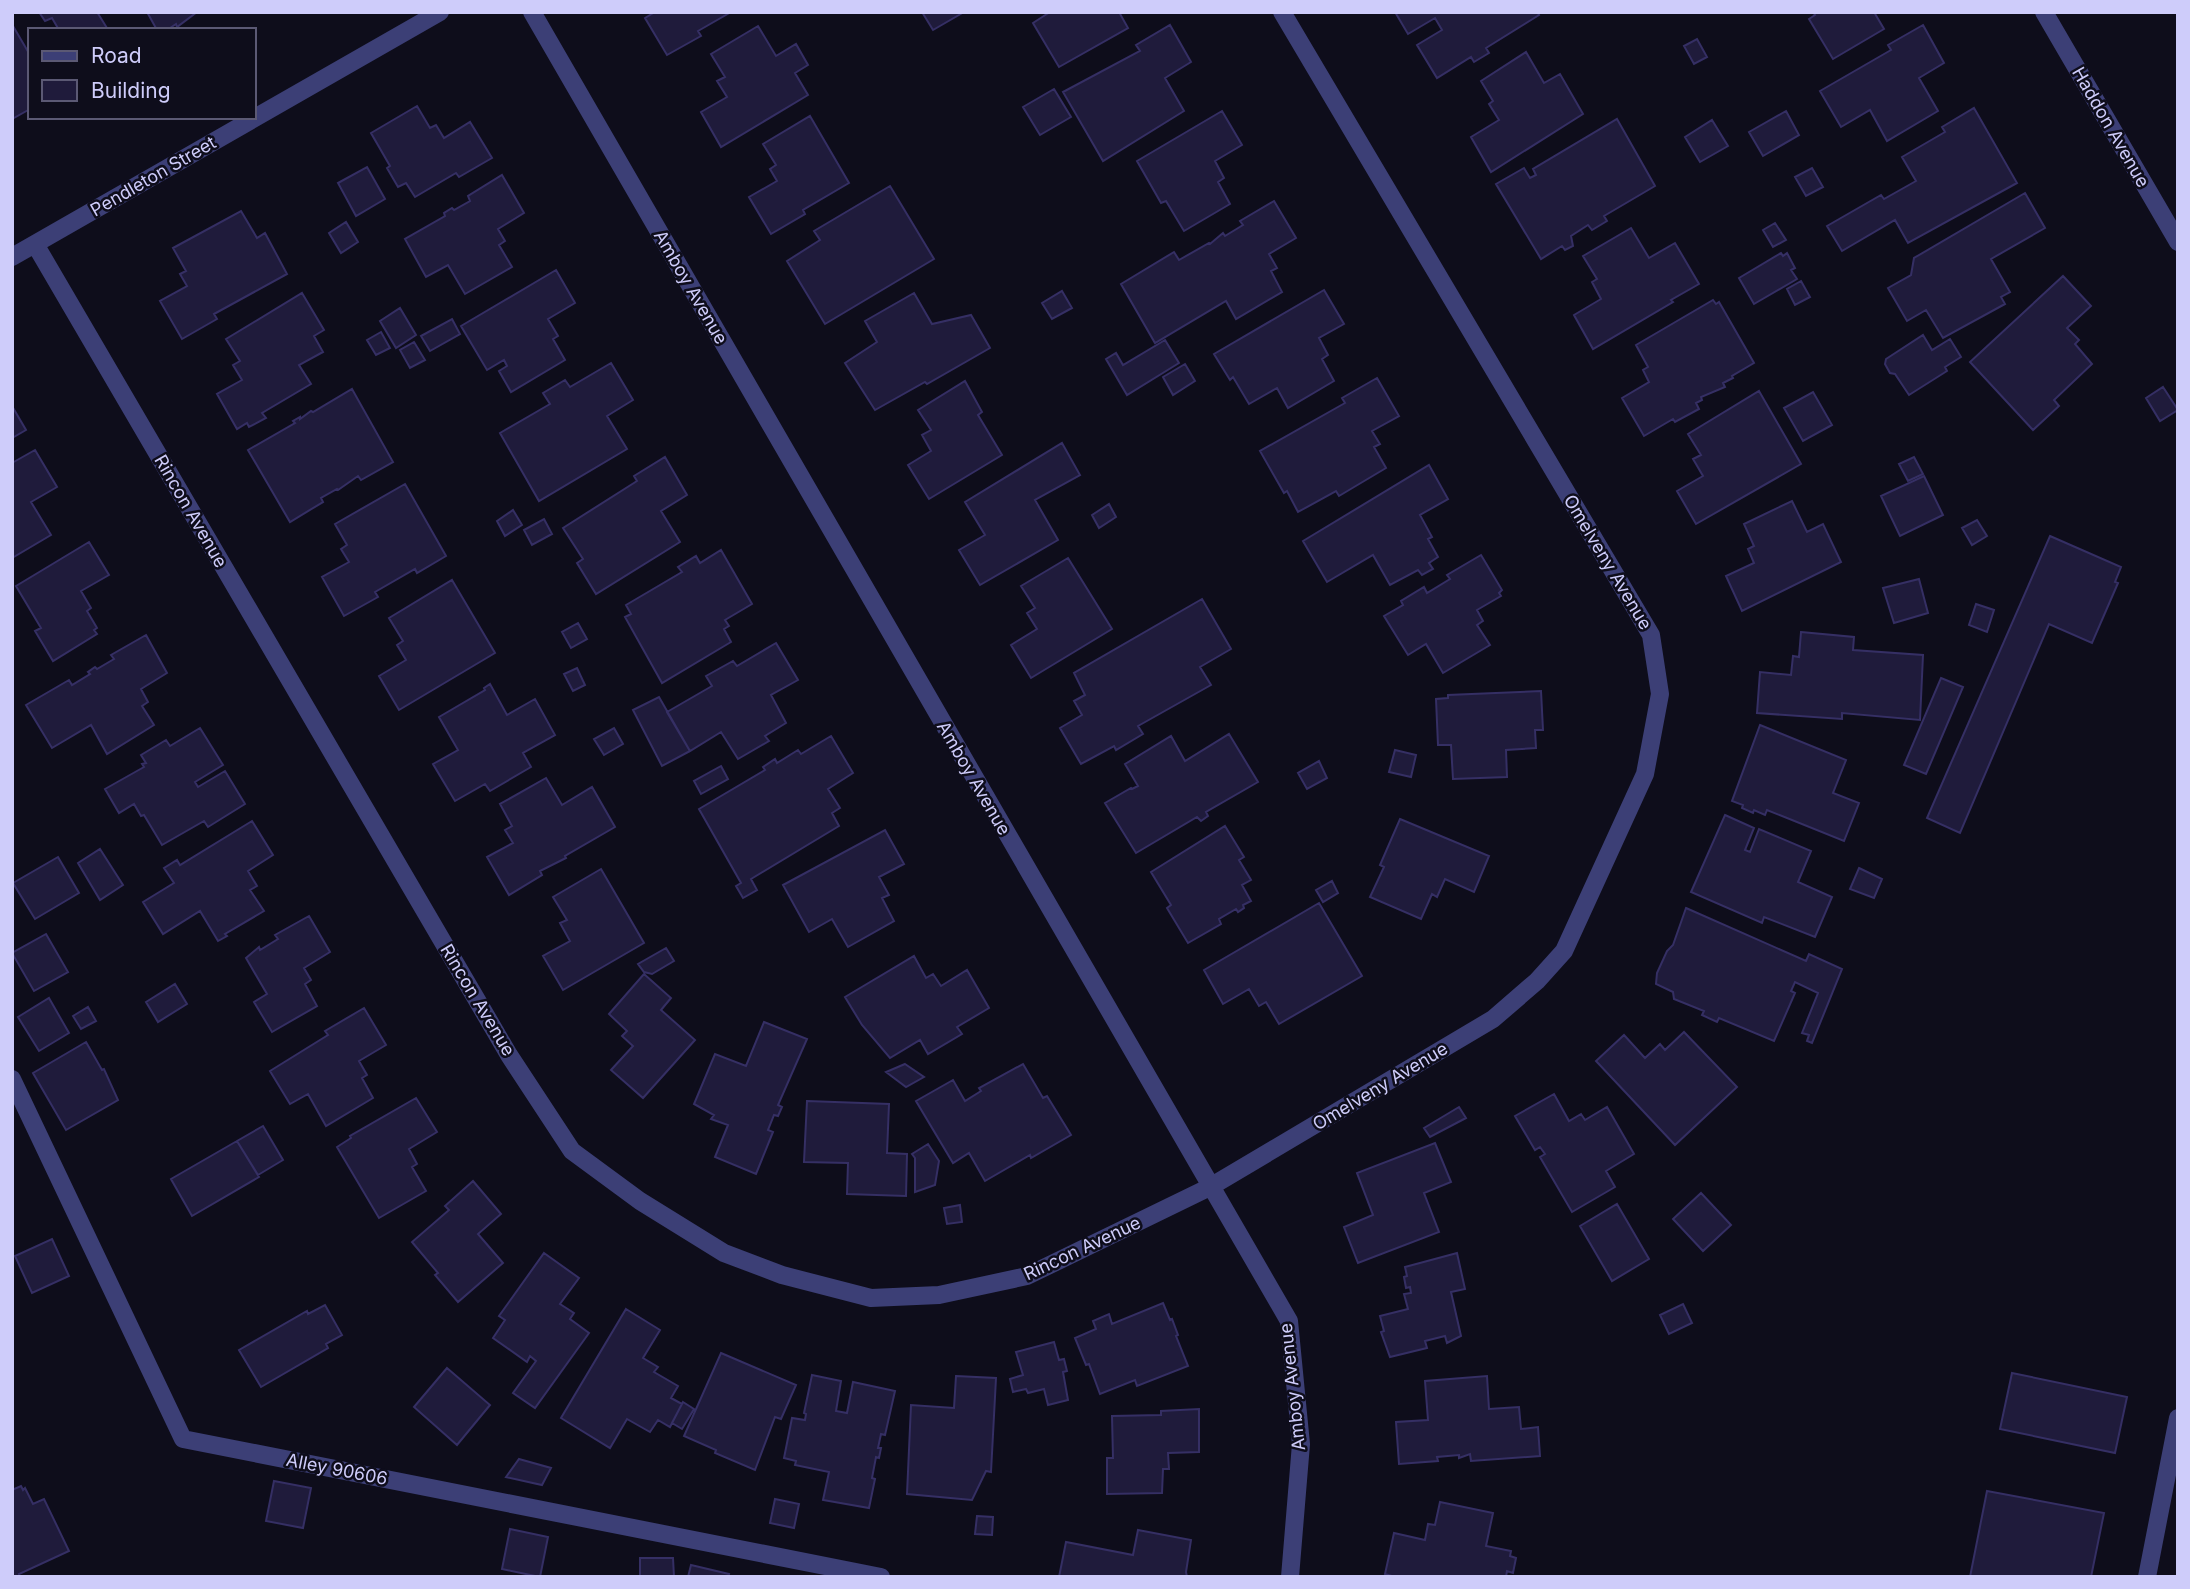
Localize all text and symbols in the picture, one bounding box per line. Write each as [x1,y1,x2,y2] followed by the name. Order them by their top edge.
[28,28,256,119] legend
[91,43,142,68] text: Road
[2068,63,2154,191] street label: Haddon Avenue
[91,78,171,103] text: Building
[87,132,220,220] street label: Pendleton Street
[650,226,732,348] street label: Amboy Avenue
[150,451,232,571] street label: Rincon Avenue
[1559,491,1657,633] street label: Omelveny Avenue
[933,717,1015,839] street label: Amboy Avenue
[436,940,520,1060] street label: Rincon Avenue
[1309,1037,1451,1135] street label: Omelveny Avenue
[1020,1212,1144,1284] street label: Rincon Avenue
[1275,1322,1309,1452] street label: Amboy Avenue
[285,1449,389,1489] street label: Alley 90606

